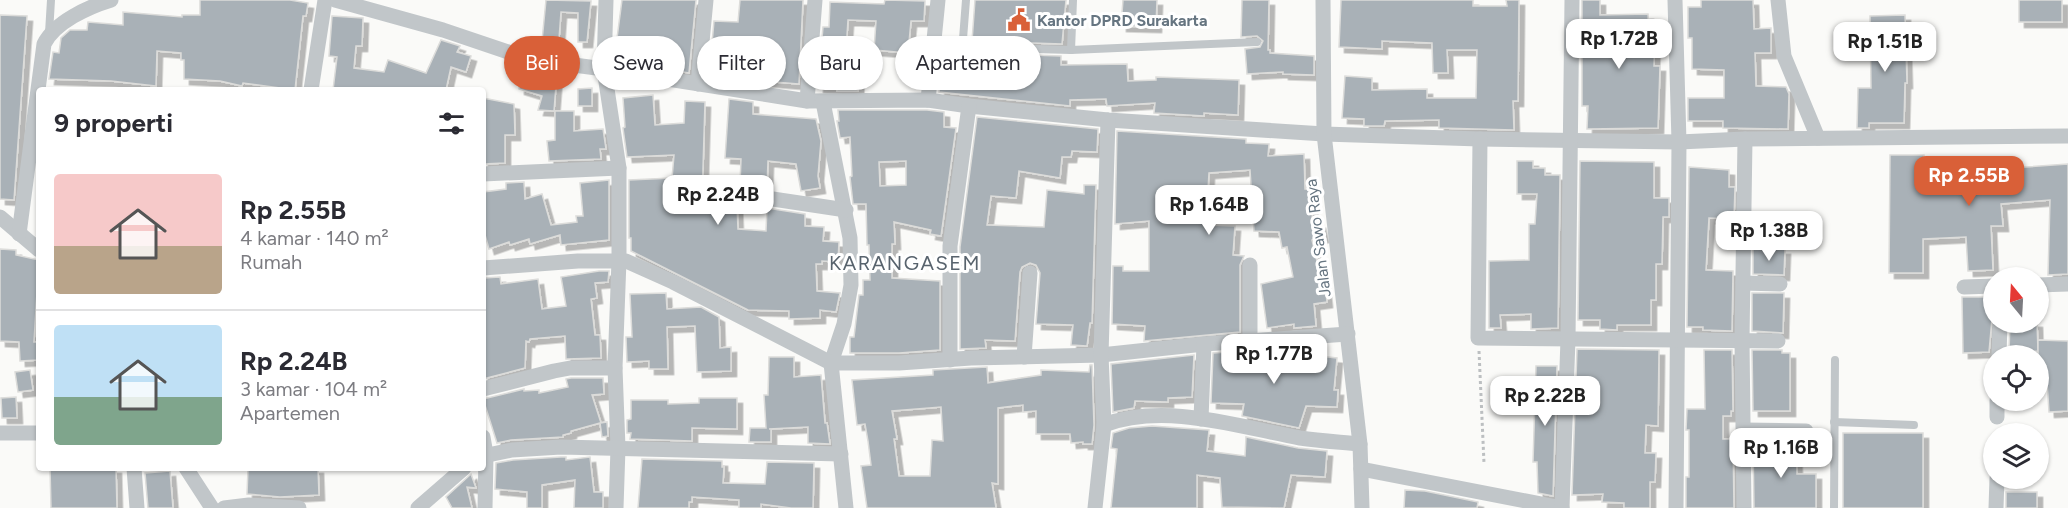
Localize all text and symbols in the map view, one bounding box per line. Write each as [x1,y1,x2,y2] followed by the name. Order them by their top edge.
[1006,7,1032,33] public building icon: Kantor DPRD Surakarta
[1037,11,1207,30] place label: Kantor DPRD Surakarta
[1557,19,1681,70] pin: Rp 1.72B
[1823,22,1947,73] pin: Rp 1.51B
[1580,26,1658,50] text: Rp 1.72B
[1847,29,1923,53] text: Rp 1.51B
[504,36,580,90] chip: Beli
[592,36,685,90] chip: Sewa
[697,36,786,90] chip: Filter
[798,36,883,90] chip: Baru
[895,36,1041,90] chip: Apartemen
[54,107,173,139] text: 9 properti
[435,107,468,140] icon: filters
[1907,156,2031,207] pin: Rp 2.55B
[1928,163,2010,187] text: Rp 2.55B
[656,175,780,226] pin: Rp 2.24B
[1301,178,1335,298] street label: Jalan Sawo Raya
[677,182,759,206] text: Rp 2.24B
[1147,185,1271,236] pin: Rp 1.64B
[1169,192,1249,216] text: Rp 1.64B
[240,194,346,226] text: Rp 2.55B
[102,198,174,270] icon: home
[1707,211,1831,262] pin: Rp 1.38B
[1730,218,1808,242] text: Rp 1.38B
[240,226,389,250] text: 4 kamar · 140 m²
[240,250,302,274] text: Rumah
[829,251,981,275] district label: KARANGASEM
[1983,267,2049,333] north arrow
[1983,267,2049,489] map controls
[1212,334,1336,385] pin: Rp 1.77B
[1235,341,1313,365] text: Rp 1.77B
[240,345,348,377] text: Rp 2.24B
[1983,345,2049,411] button: locate
[102,349,174,421] icon: home
[1483,376,1607,427] pin: Rp 2.22B
[240,377,387,401] text: 3 kamar · 104 m²
[1504,383,1586,407] text: Rp 2.22B
[240,401,340,425] text: Apartemen
[1983,423,2049,489] button: layers
[1719,428,1843,479] pin: Rp 1.16B
[1743,435,1819,459] text: Rp 1.16B

